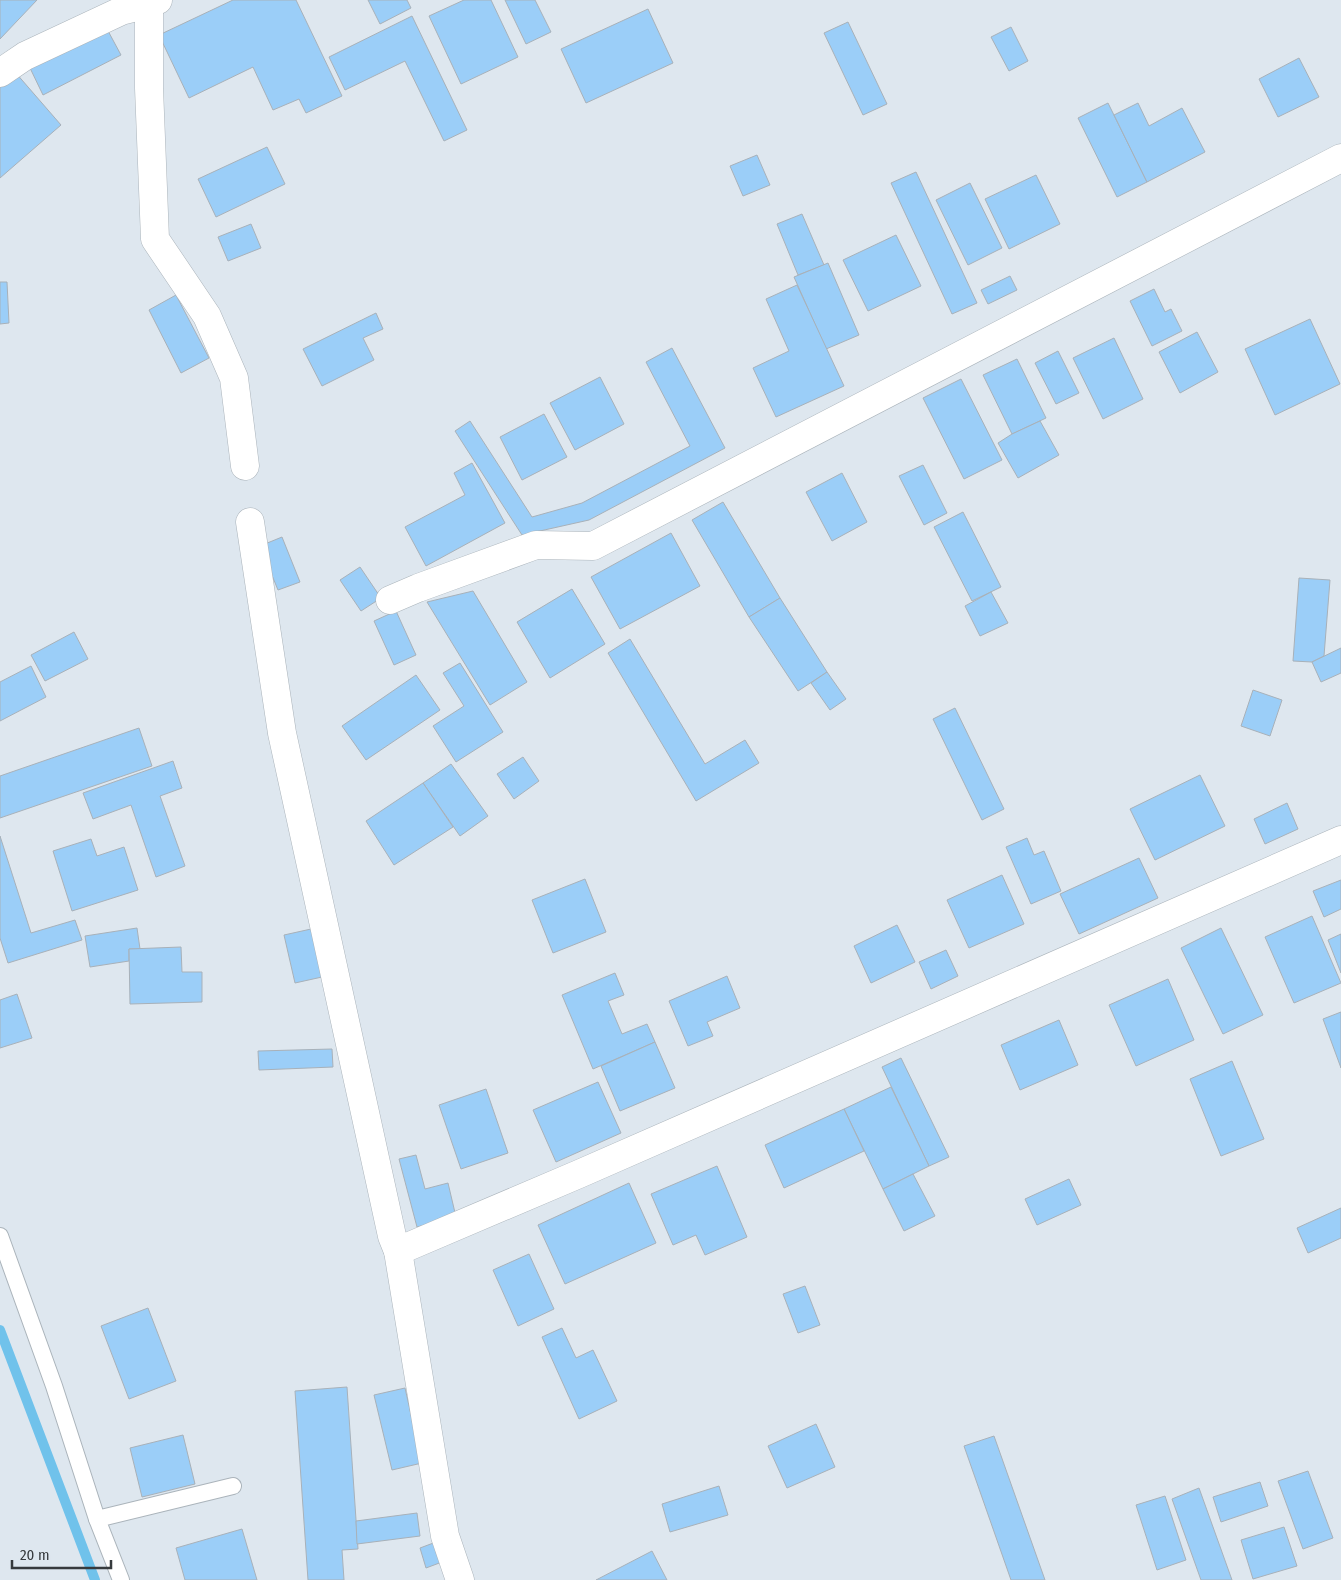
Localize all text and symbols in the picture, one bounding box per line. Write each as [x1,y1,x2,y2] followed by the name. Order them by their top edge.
[12,1538,111,1570] scale bar
[20,1546,50,1564] text: 20 m

